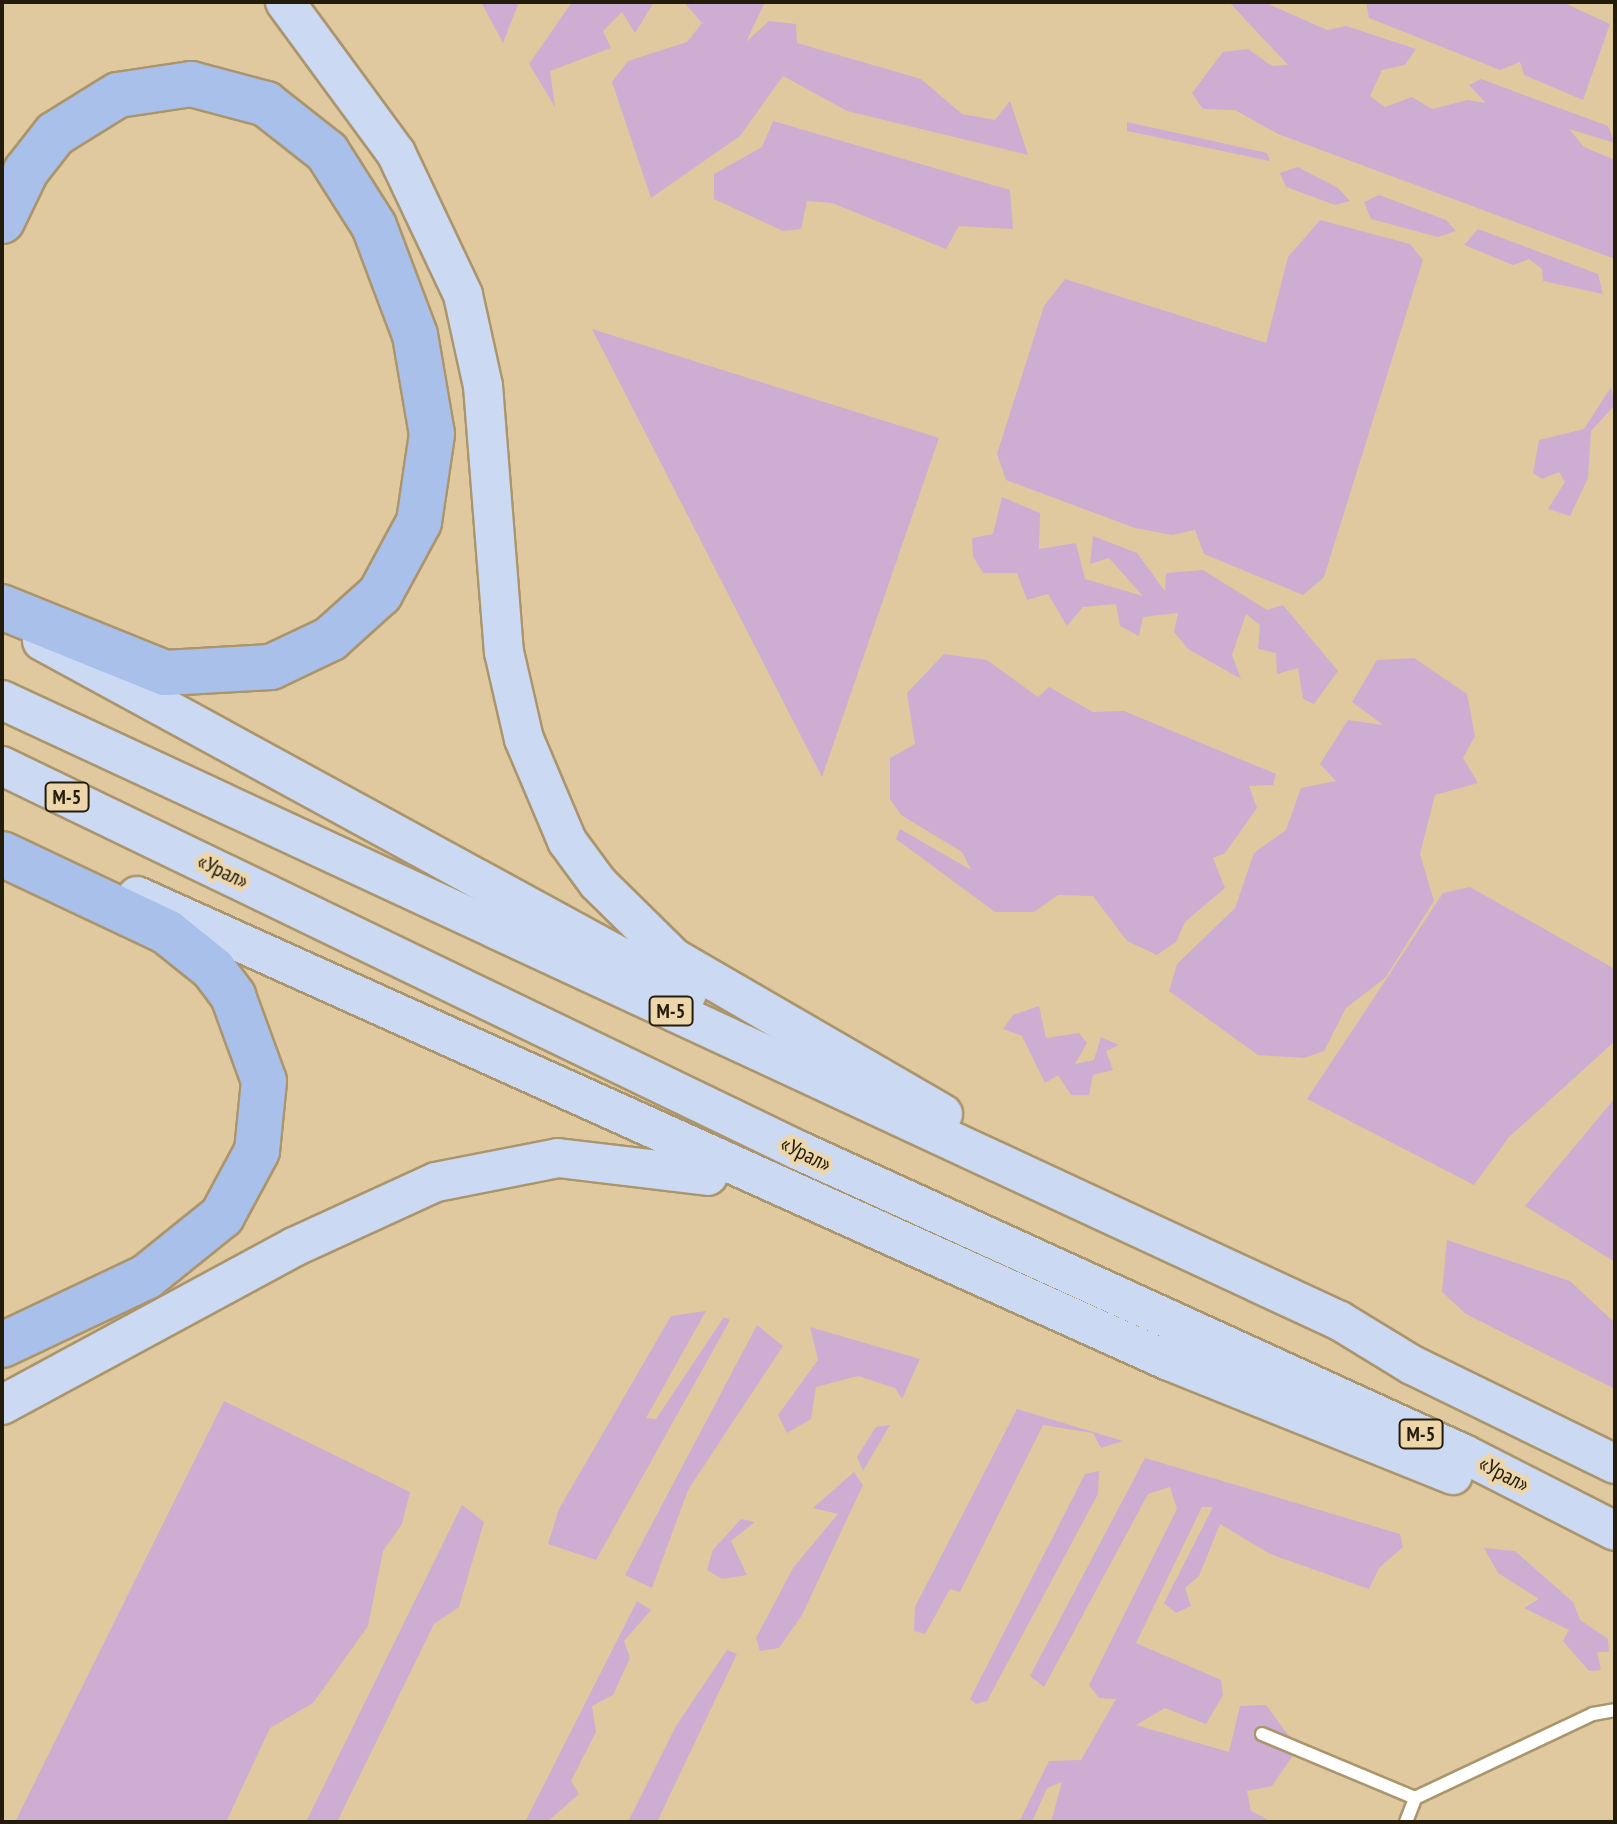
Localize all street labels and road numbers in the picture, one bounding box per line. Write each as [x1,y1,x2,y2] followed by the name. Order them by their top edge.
[43,781,91,813] road number: М-5
[193,848,253,894] street label: «Урал»
[647,995,695,1027] road number: М-5
[776,1130,836,1178] street label: «Урал»
[1397,1418,1445,1450] road number: М-5
[1474,1450,1534,1498] street label: «Урал»

